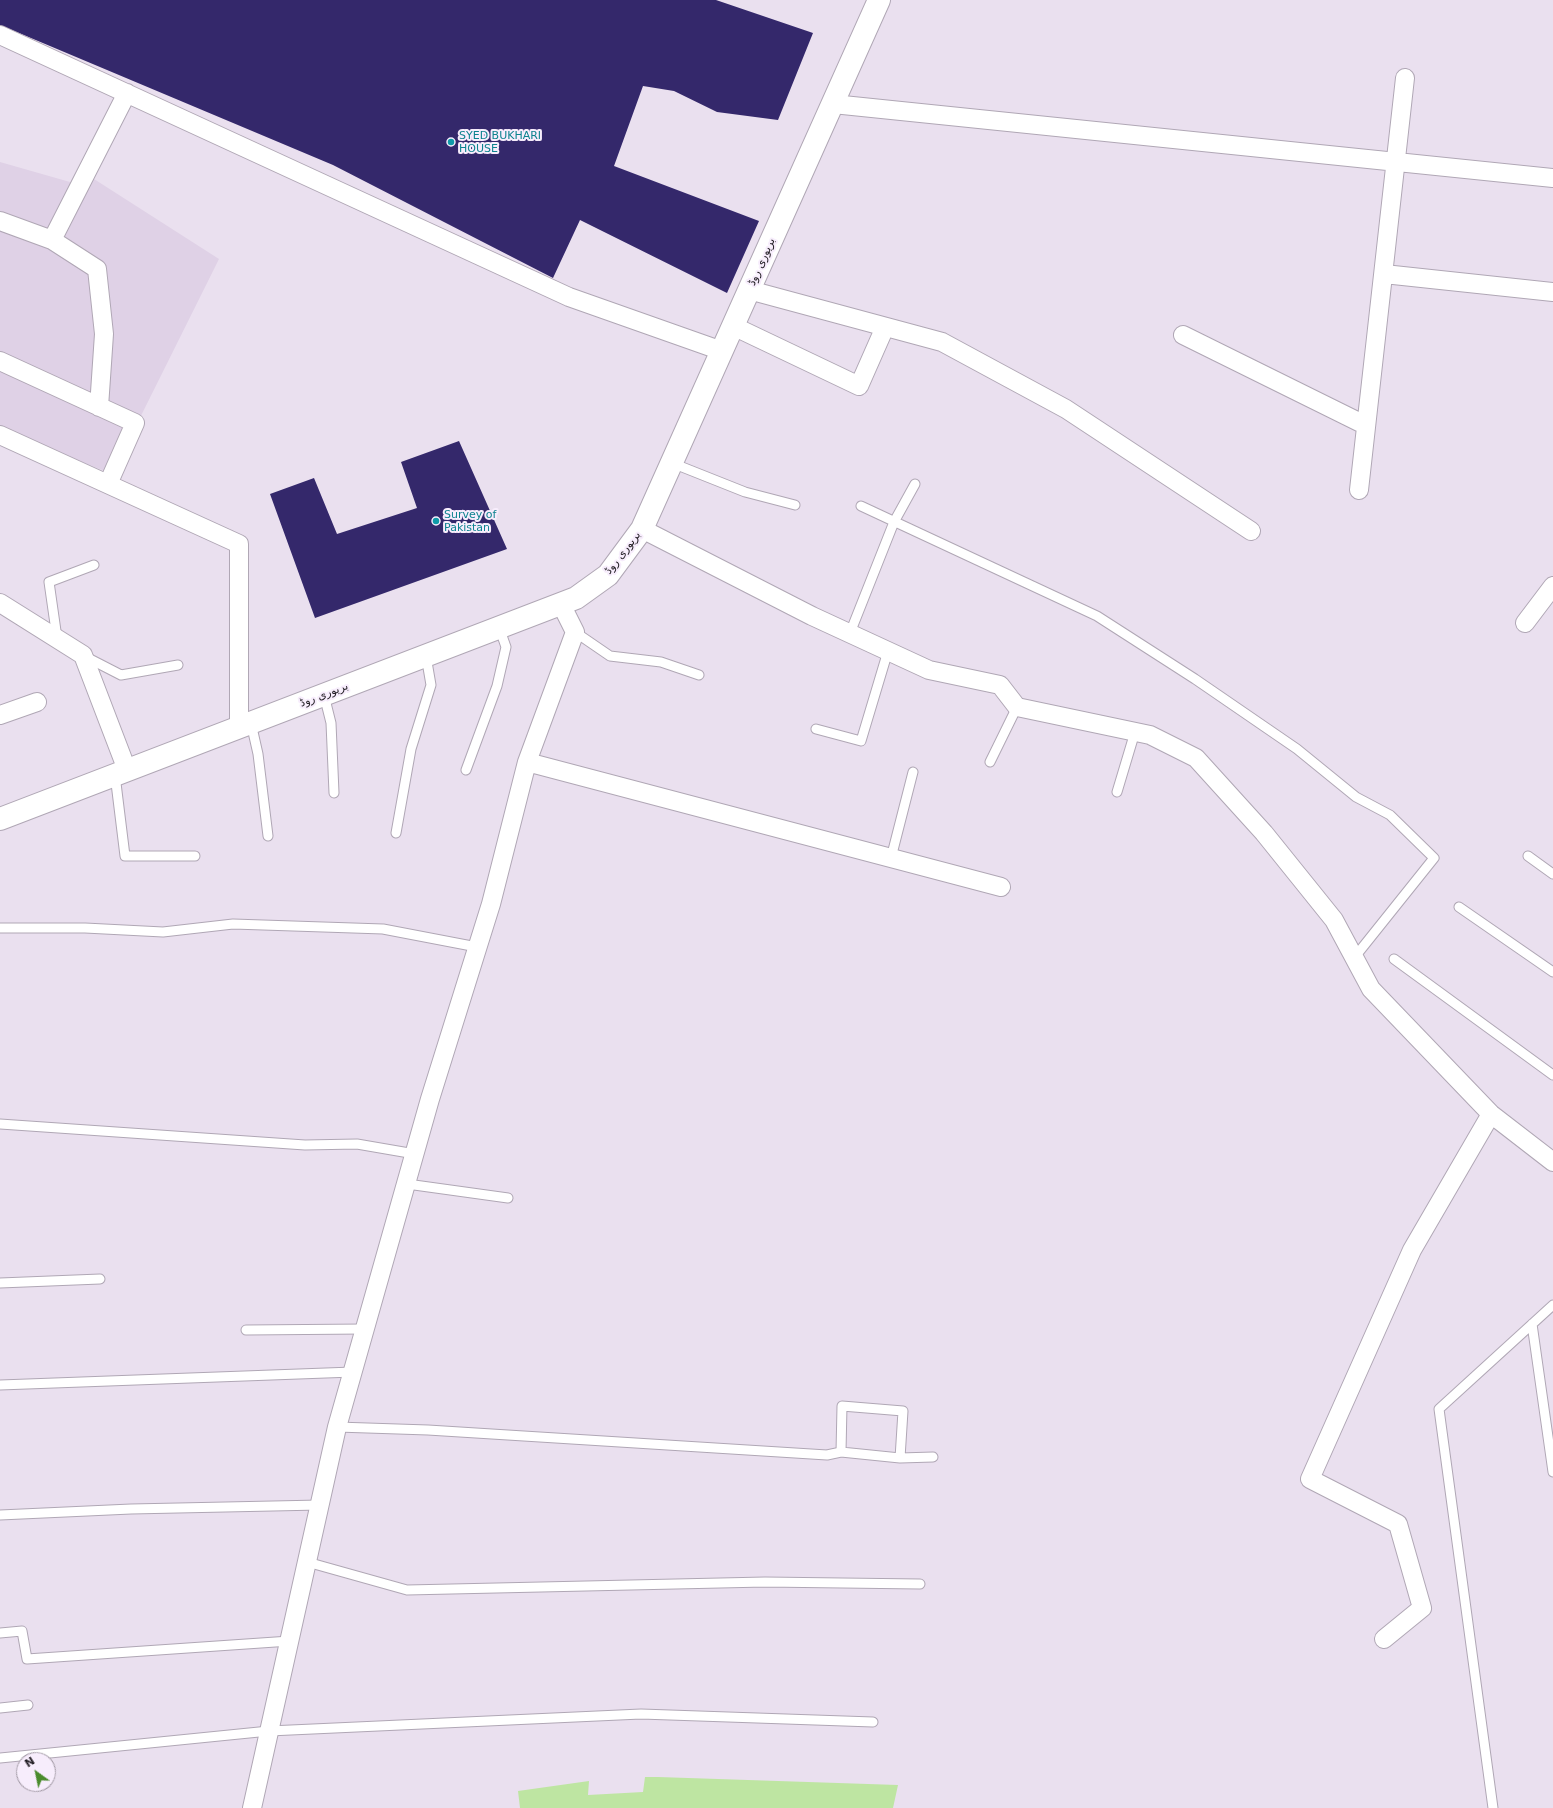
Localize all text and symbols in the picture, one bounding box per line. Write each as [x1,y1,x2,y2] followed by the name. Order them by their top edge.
[459,129,541,155] place label: SYED BUKHARI HOUSE
[446,137,456,147] marker: SYED BUKHARI HOUSE
[746,236,778,288] street label: بریوری روڈ
[444,508,496,534] place label: Survey of Pakistan
[431,516,441,526] marker: Survey of Pakistan
[602,529,644,577] street label: بریوری روڈ
[298,680,350,710] street label: بریوری روڈ
[16,1752,56,1792] north arrow
[22,1754,37,1770] text: N

